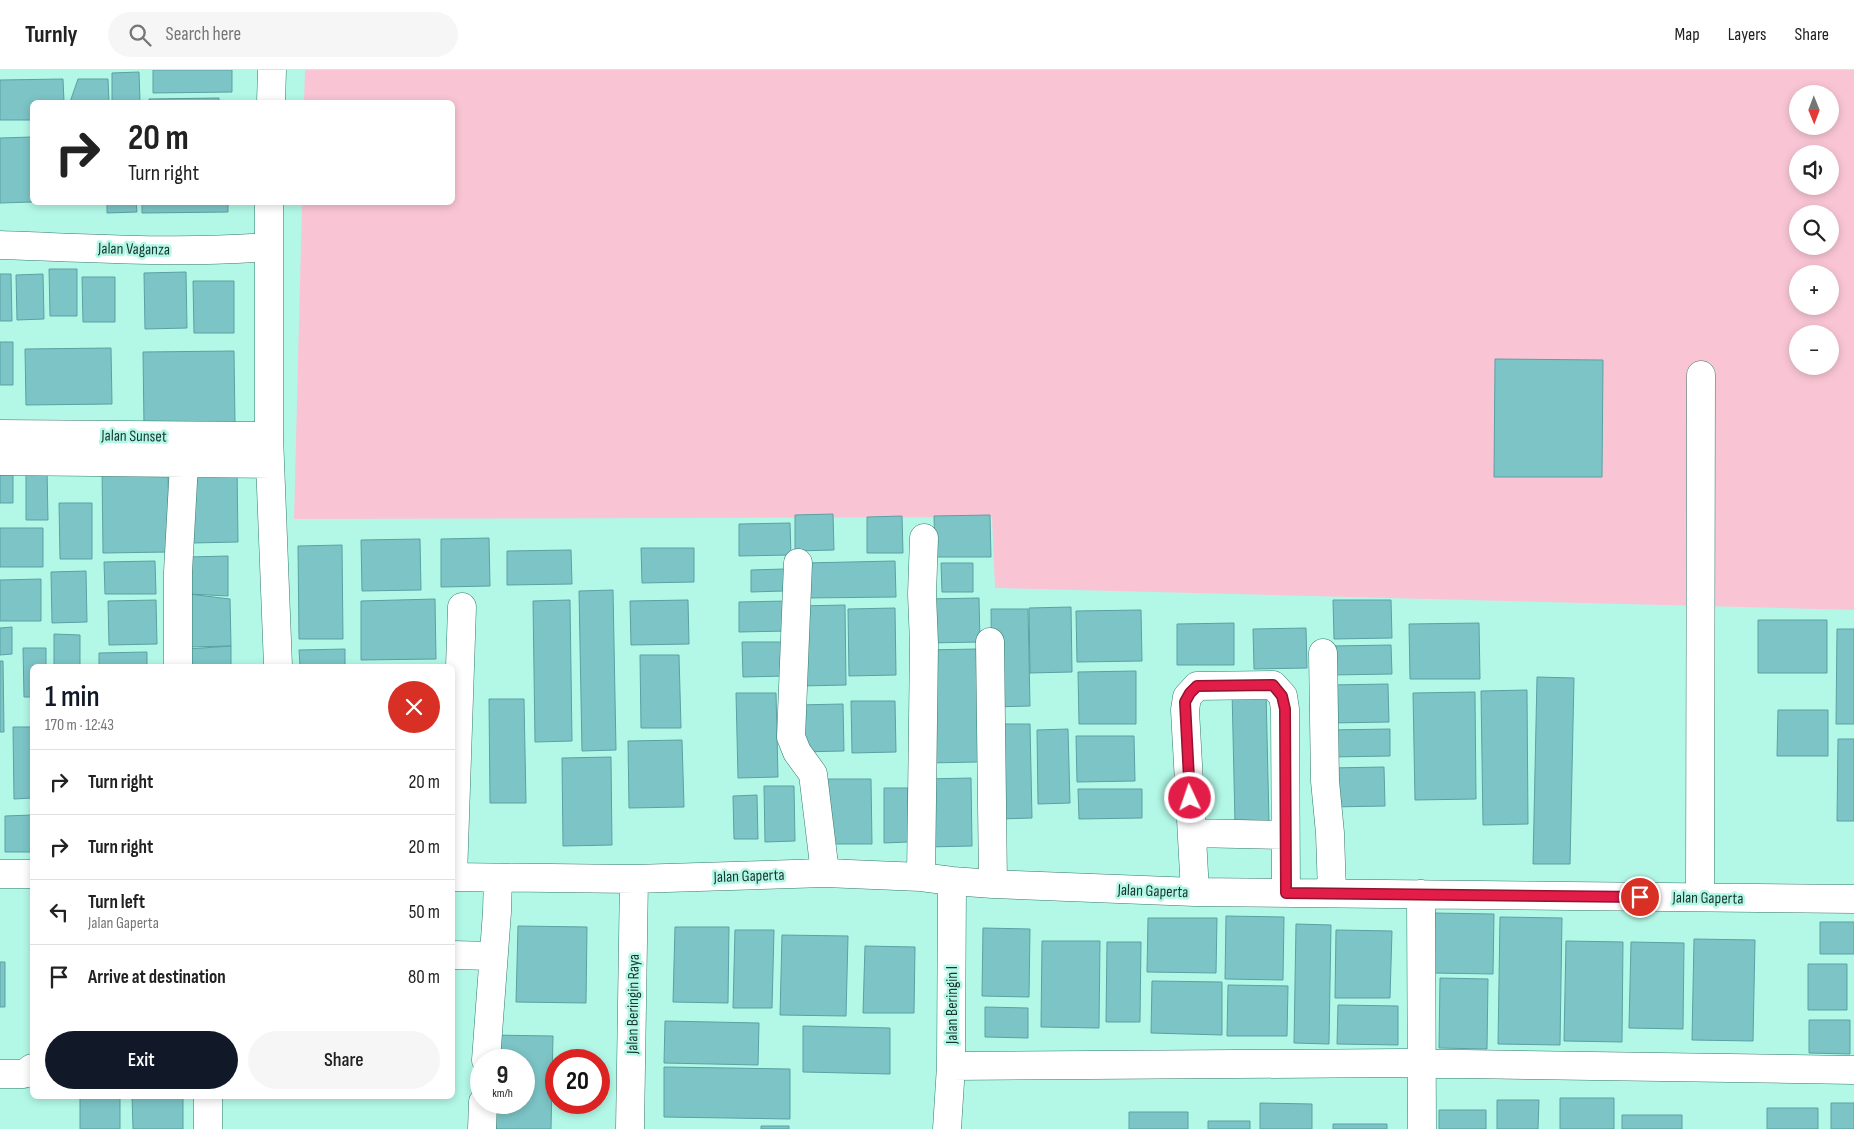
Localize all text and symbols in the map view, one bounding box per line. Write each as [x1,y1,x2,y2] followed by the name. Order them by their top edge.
[108,12,458,57] search box
[25,20,78,49] text: Turnly
[126,21,154,49] icon: search
[166,23,241,46] text: Search here
[1675,24,1700,45] text: Map
[1728,24,1767,45] text: Layers
[1795,24,1829,45] text: Share
[1789,85,1839,135] north arrow
[1789,85,1839,375] map controls
[128,117,189,160] text: 20 m
[45,120,110,185] icon: right
[1789,145,1839,195] button: sound
[128,160,199,187] text: Turn right
[1789,205,1839,255] button: search
[97,239,170,260] street label: Jalan Vaganza
[1789,265,1839,315] button: +
[1789,325,1839,375] button: −
[100,426,167,447] street label: Jalan Sunset
[45,679,100,715] text: 1 min
[388,681,440,733] button: close
[45,716,114,735] text: 170 m · 12:43
[45,768,73,796] icon: right
[88,771,153,794] text: Turn right
[408,771,440,794] text: 20 m
[1163,771,1215,823] position arrow
[45,833,73,861] icon: right
[88,836,153,859] text: Turn right
[408,836,440,859] text: 20 m
[712,866,785,887] street label: Jalan Gaperta
[1619,876,1661,918] pin
[1116,881,1189,902] street label: Jalan Gaperta
[1626,883,1654,911] icon: arrive
[1671,888,1744,909] street label: Jalan Gaperta
[88,891,145,914] text: Turn left
[45,898,73,926] icon: left
[409,901,440,924] text: 50 m
[88,914,159,933] text: Jalan Gaperta
[623,954,644,1055] street label: Jalan Beringin Raya
[45,963,73,991] icon: arrive
[88,966,226,989] text: Arrive at destination
[408,966,440,989] text: 80 m
[943,966,962,1045] street label: Jalan Beringin I
[45,1031,238,1089] button: Exit
[248,1031,440,1089] button: Share
[545,1049,610,1114] speed limit sign: 20
[497,1060,508,1091] text: 9
[492,1086,513,1101] text: km/h

